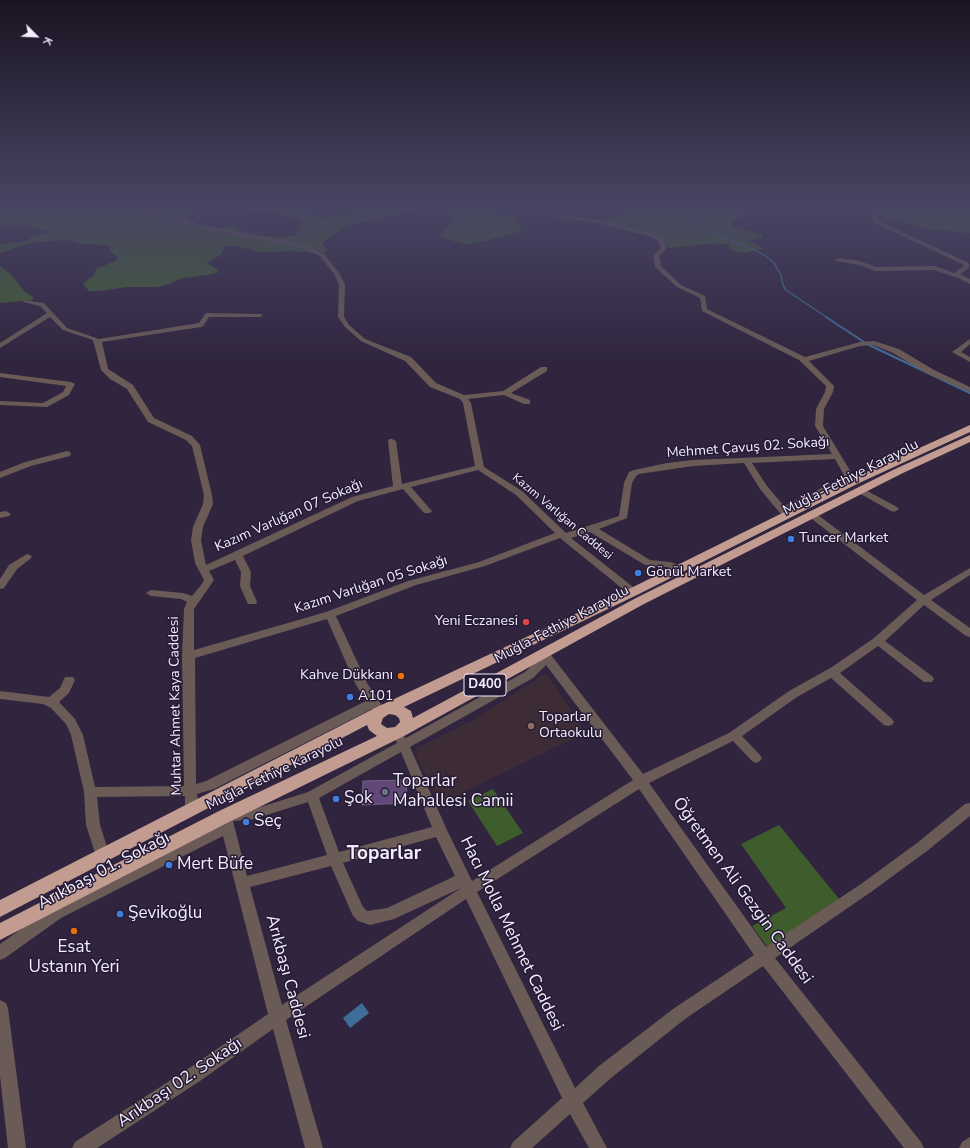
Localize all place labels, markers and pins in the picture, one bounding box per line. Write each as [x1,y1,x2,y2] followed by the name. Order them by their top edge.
[799,531,888,547] place label: Tuncer Market
[786,534,796,544] marker: Tuncer Market
[646,565,731,581] place label: Gönül Market
[633,568,643,578] marker: Gönül Market
[435,614,518,630] place label: Yeni Eczanesi
[521,617,531,627] marker: Yeni Eczanesi
[300,668,393,684] place label: Kahve Dükkanı
[396,671,406,681] marker: Kahve Dükkanı
[358,689,393,705] place label: A101
[345,692,355,702] marker: A101
[539,710,602,742] place label: Toparlar Ortaokulu
[526,721,536,731] marker: Toparlar Ortaokulu
[393,772,513,812] place label: Toparlar Mahallesi Camii
[380,787,390,797] marker: Toparlar Mahallesi Camii
[344,789,372,809] place label: Şok
[331,794,341,804] marker: Şok
[254,812,281,832] place label: Seç
[241,817,251,827] marker: Seç
[177,855,253,875] place label: Mert Büfe
[164,860,174,870] marker: Mert Büfe
[128,904,202,924] place label: Şevikoğlu
[115,909,125,919] marker: Şevikoğlu
[69,926,79,936] marker: Esat Ustanın Yeri
[29,938,119,978] place label: Esat Ustanın Yeri

